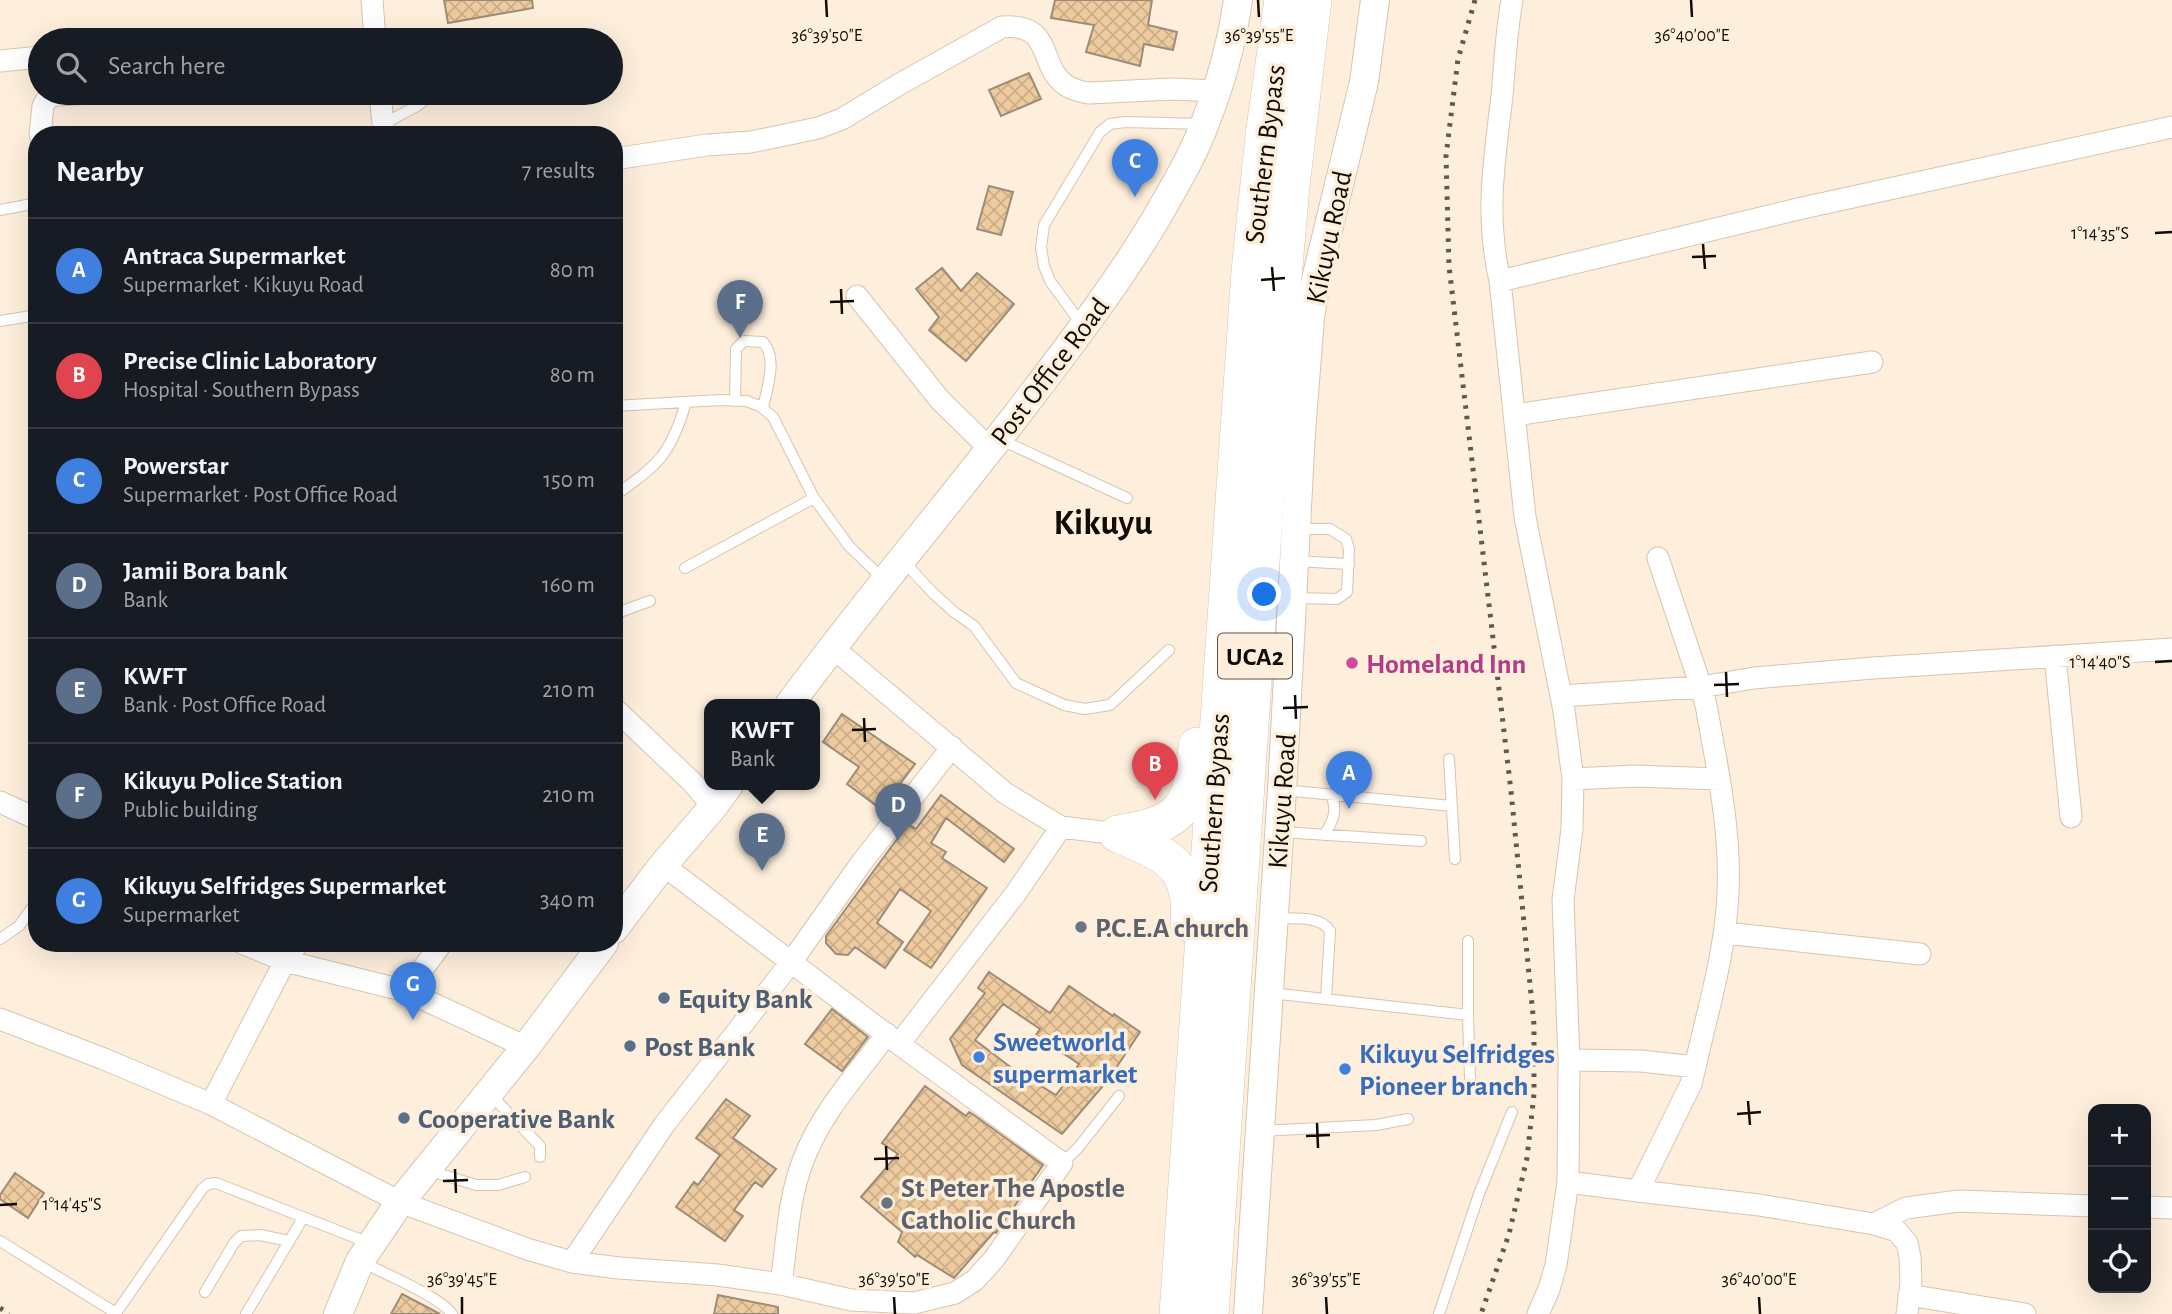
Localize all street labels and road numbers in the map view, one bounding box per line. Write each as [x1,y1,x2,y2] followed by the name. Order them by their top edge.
[1241,63,1291,245] street label: Southern Bypass
[1302,168,1358,307] street label: Kikuyu Road
[986,293,1115,451] street label: Post Office Road
[1218,634,1292,678] road number: UCA2
[1195,712,1235,894] street label: Southern Bypass
[1264,733,1302,870] street label: Kikuyu Road

